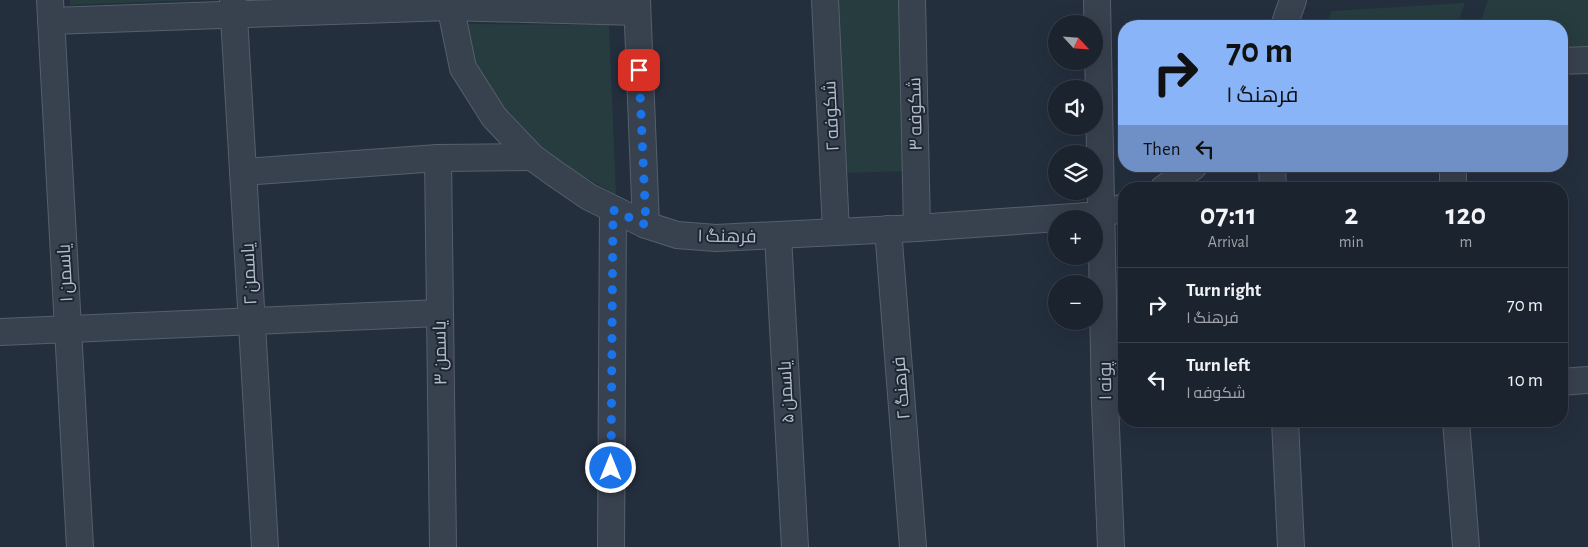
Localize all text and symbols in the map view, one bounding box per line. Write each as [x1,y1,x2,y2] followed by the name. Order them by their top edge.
[1048,15,1102,70] north arrow
[1048,15,1103,330] map controls
[1226,34,1293,69] text: 70 m
[1143,40,1208,105] icon: right
[618,49,660,91] pin
[625,56,653,84] icon: arrive
[905,77,927,151] street label: شکوفه ۳
[820,80,844,152] street label: شکوفه ۲
[1048,80,1103,135] button: sound
[1226,84,1298,106] text: فرهنگ ۱
[1191,135,1219,163] icon: left
[1143,140,1181,159] text: Then
[1048,145,1103,200] button: layers
[1200,200,1257,230] text: 07:11
[1344,200,1358,230] text: 2
[1446,200,1486,230] text: 120
[1048,210,1103,265] button: +
[697,227,757,248] street label: فرهنگ ۱
[1208,234,1249,250] text: Arrival
[1339,234,1364,250] text: min
[1459,234,1472,250] text: m
[239,242,262,305] street label: یاسمن ۲
[55,243,78,303] street label: یاسمن ۱
[1048,275,1103,330] button: −
[1186,281,1261,300] text: Turn right
[1143,291,1171,319] icon: right
[1507,296,1543,315] text: 70 m
[1186,310,1239,326] text: فرهنگ ۱
[431,320,452,386] street label: یاسمن ۳
[890,356,915,420] street label: فرهنگ ۲
[1186,356,1250,375] text: Turn left
[776,360,799,424] street label: یاسمن ۵
[1097,361,1117,401] street label: پونه ۱
[1143,366,1171,394] icon: left
[1508,371,1543,390] text: 10 m
[1186,385,1246,401] text: شکوفه ۱
[584,441,636,493] position arrow

